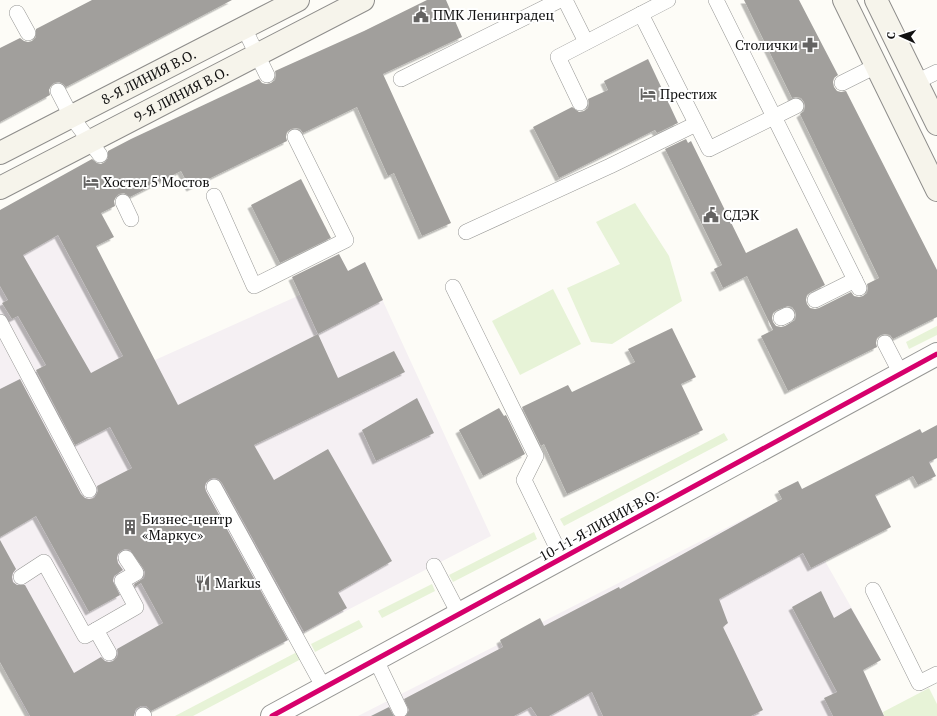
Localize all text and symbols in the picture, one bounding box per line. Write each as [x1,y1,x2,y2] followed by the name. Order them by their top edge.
[433,5,555,24] place label: ПМК Ленинградец
[412,6,430,24] public building icon: ПМК Ленинградец
[881,16,921,56] north arrow
[884,32,898,39] text: С
[735,35,798,54] place label: Столички
[801,36,819,54] pharmacy icon: Столички
[98,44,199,109] street label: 8-Я ЛИНИЯ В.О.
[130,61,232,126] street label: 9-Я ЛИНИЯ В.О.
[660,84,718,103] place label: Престиж
[639,85,657,103] hotel icon: Престиж
[103,172,210,191] place label: Хостел 5 Мостов
[82,173,100,191] hotel icon: Хостел 5 Мостов
[723,205,760,224] place label: СДЭК
[702,206,720,224] public building icon: СДЭК
[536,484,662,565] street label: 10-11-Я ЛИНИИ В.О.
[142,509,233,544] place label: Бизнес-центр «Маркус»
[121,518,139,536] building icon: Бизнес-центр «Маркус»
[215,573,261,592] place label: Markus
[194,574,212,592] restaurant icon: Markus

